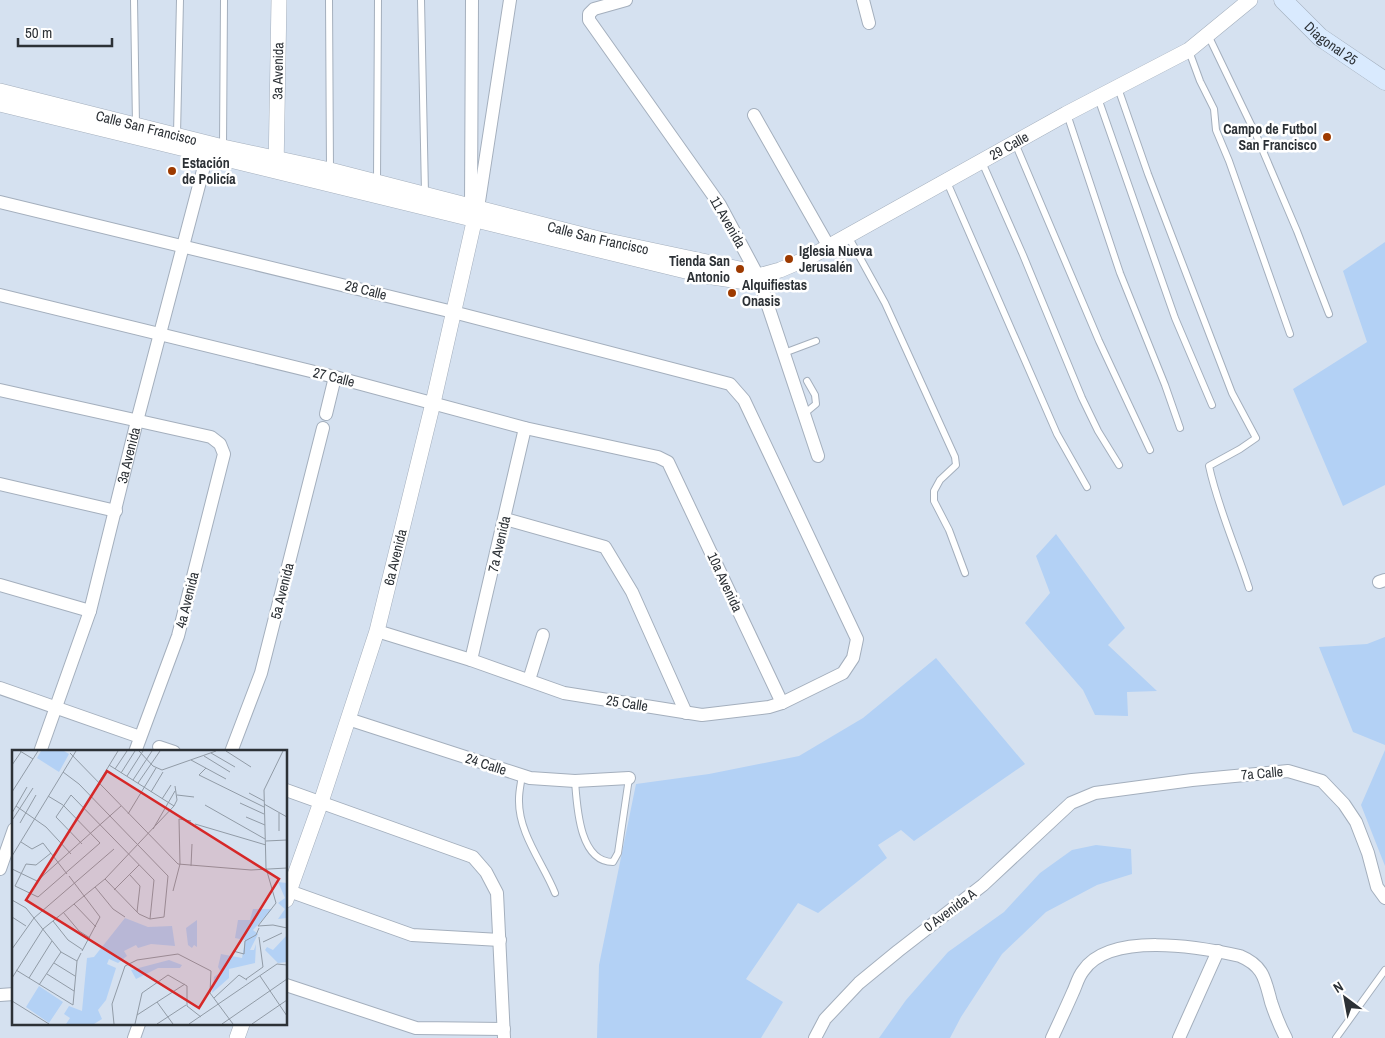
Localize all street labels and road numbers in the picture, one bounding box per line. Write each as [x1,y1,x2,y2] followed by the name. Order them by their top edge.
[1301,18,1361,69] street label: Diagonal 25
[268,42,287,100] street label: 3a Avenida
[94,106,199,149] street label: Calle San Francisco
[986,128,1032,164] street label: 29 Calle
[706,193,750,251] street label: 11 Avenida
[546,217,650,258] street label: Calle San Francisco
[343,276,389,304] street label: 28 Calle
[311,363,357,391] street label: 27 Calle
[113,425,144,485] street label: 3a Avenida
[484,513,514,574] street label: 7a Avenida
[380,527,411,587] street label: 6a Avenida
[703,549,747,615] street label: 10a Avenida
[266,560,298,621] street label: 5a Avenida
[171,569,203,630] street label: 4a Avenida
[605,691,649,715] street label: 25 Calle
[463,749,509,779] street label: 24 Calle
[1240,762,1284,784] street label: 7a Calle
[920,884,980,936] street label: 0 Avenida A

